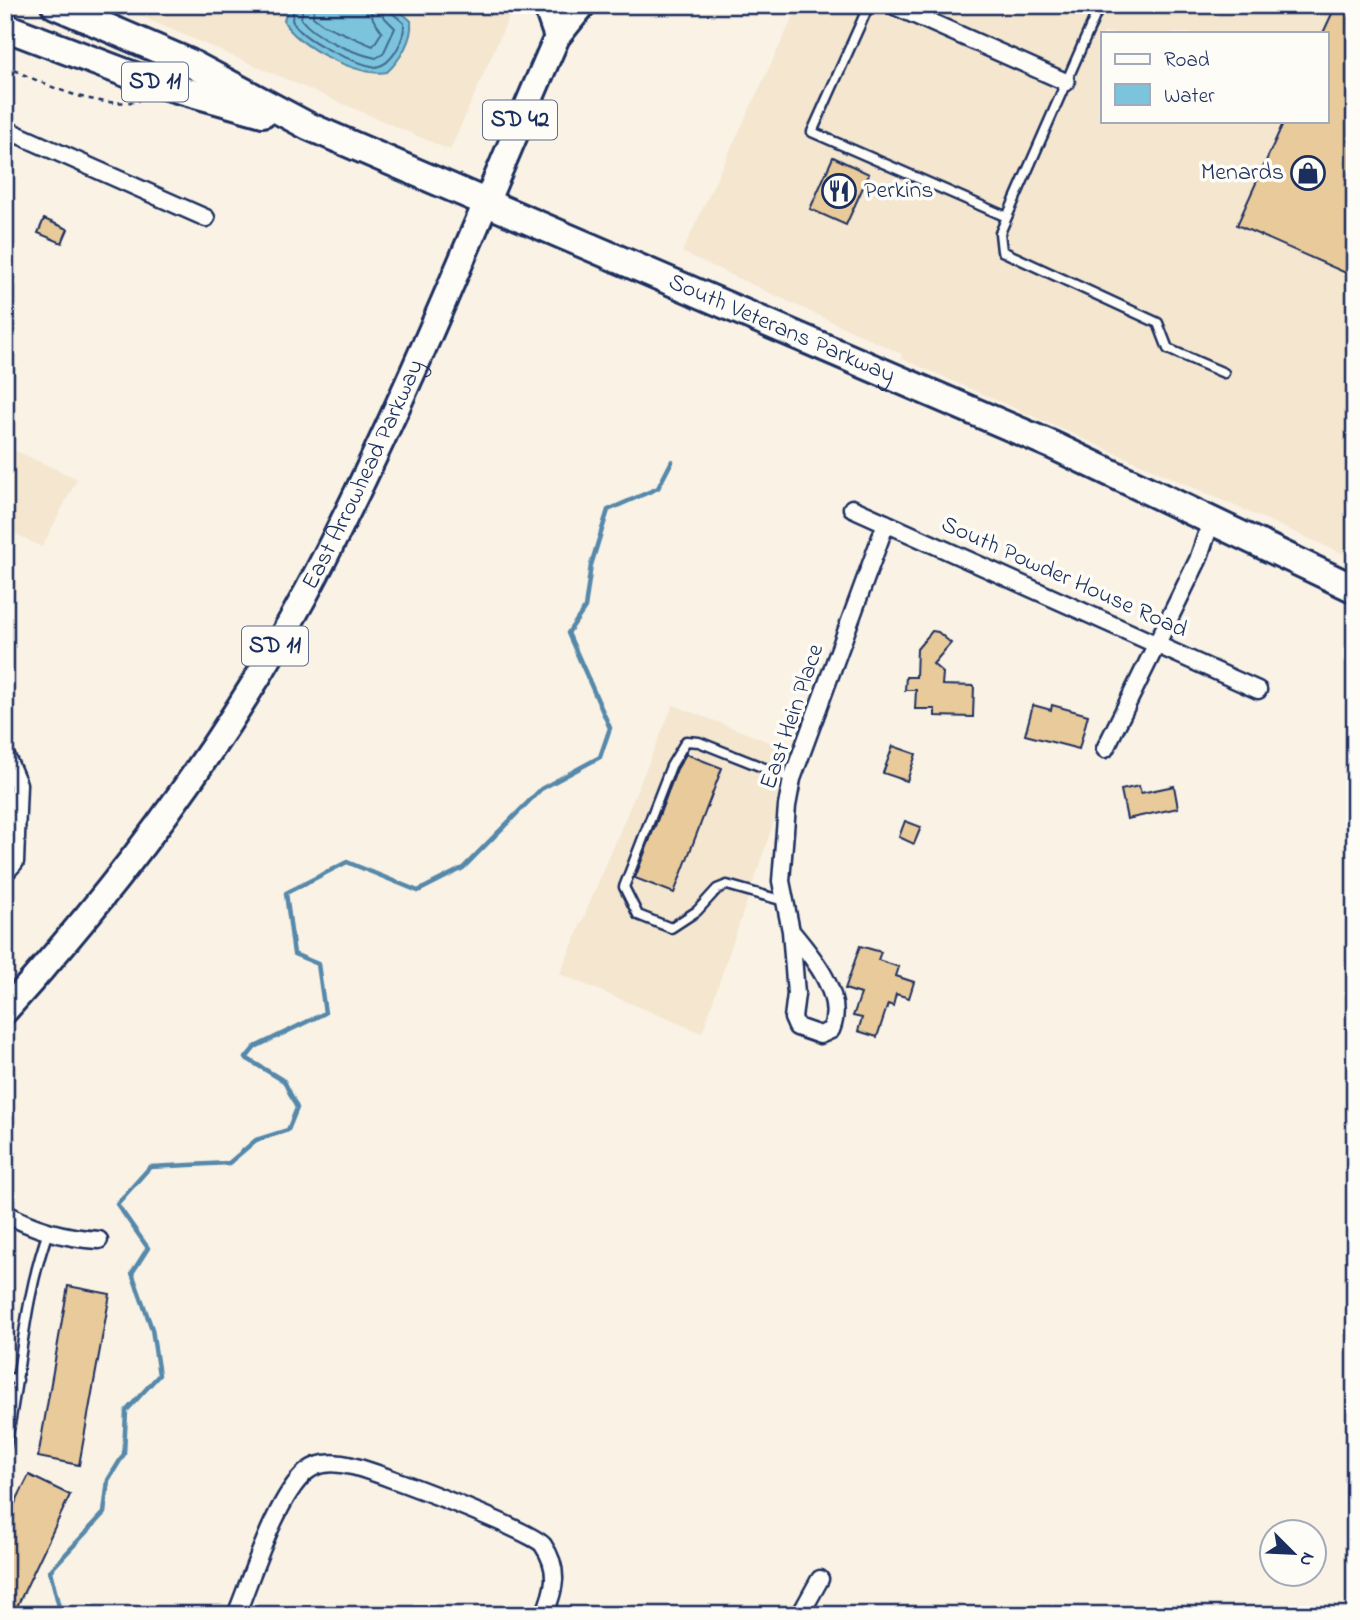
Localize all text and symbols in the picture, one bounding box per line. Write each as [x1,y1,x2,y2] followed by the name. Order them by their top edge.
[1101,32,1328,122] legend
[1164,46,1210,76] text: Road
[122,62,188,102] road number: SD 11
[1164,82,1215,112] text: Water
[483,100,557,140] road number: SD 42
[1289,154,1327,192] shop icon: Menards
[1201,156,1284,191] place label: Menards
[820,172,858,210] restaurant icon: Perkins
[864,174,934,209] place label: Perkins
[663,265,901,394] street label: South Veterans Parkway
[293,354,435,596] street label: East Arrowhead Parkway
[935,508,1193,648] street label: South Powder House Road
[242,626,308,666] road number: SD 11
[752,639,834,794] street label: East Hein Place
[1258,1518,1328,1588] north arrow
[1291,1548,1321,1570] text: N

